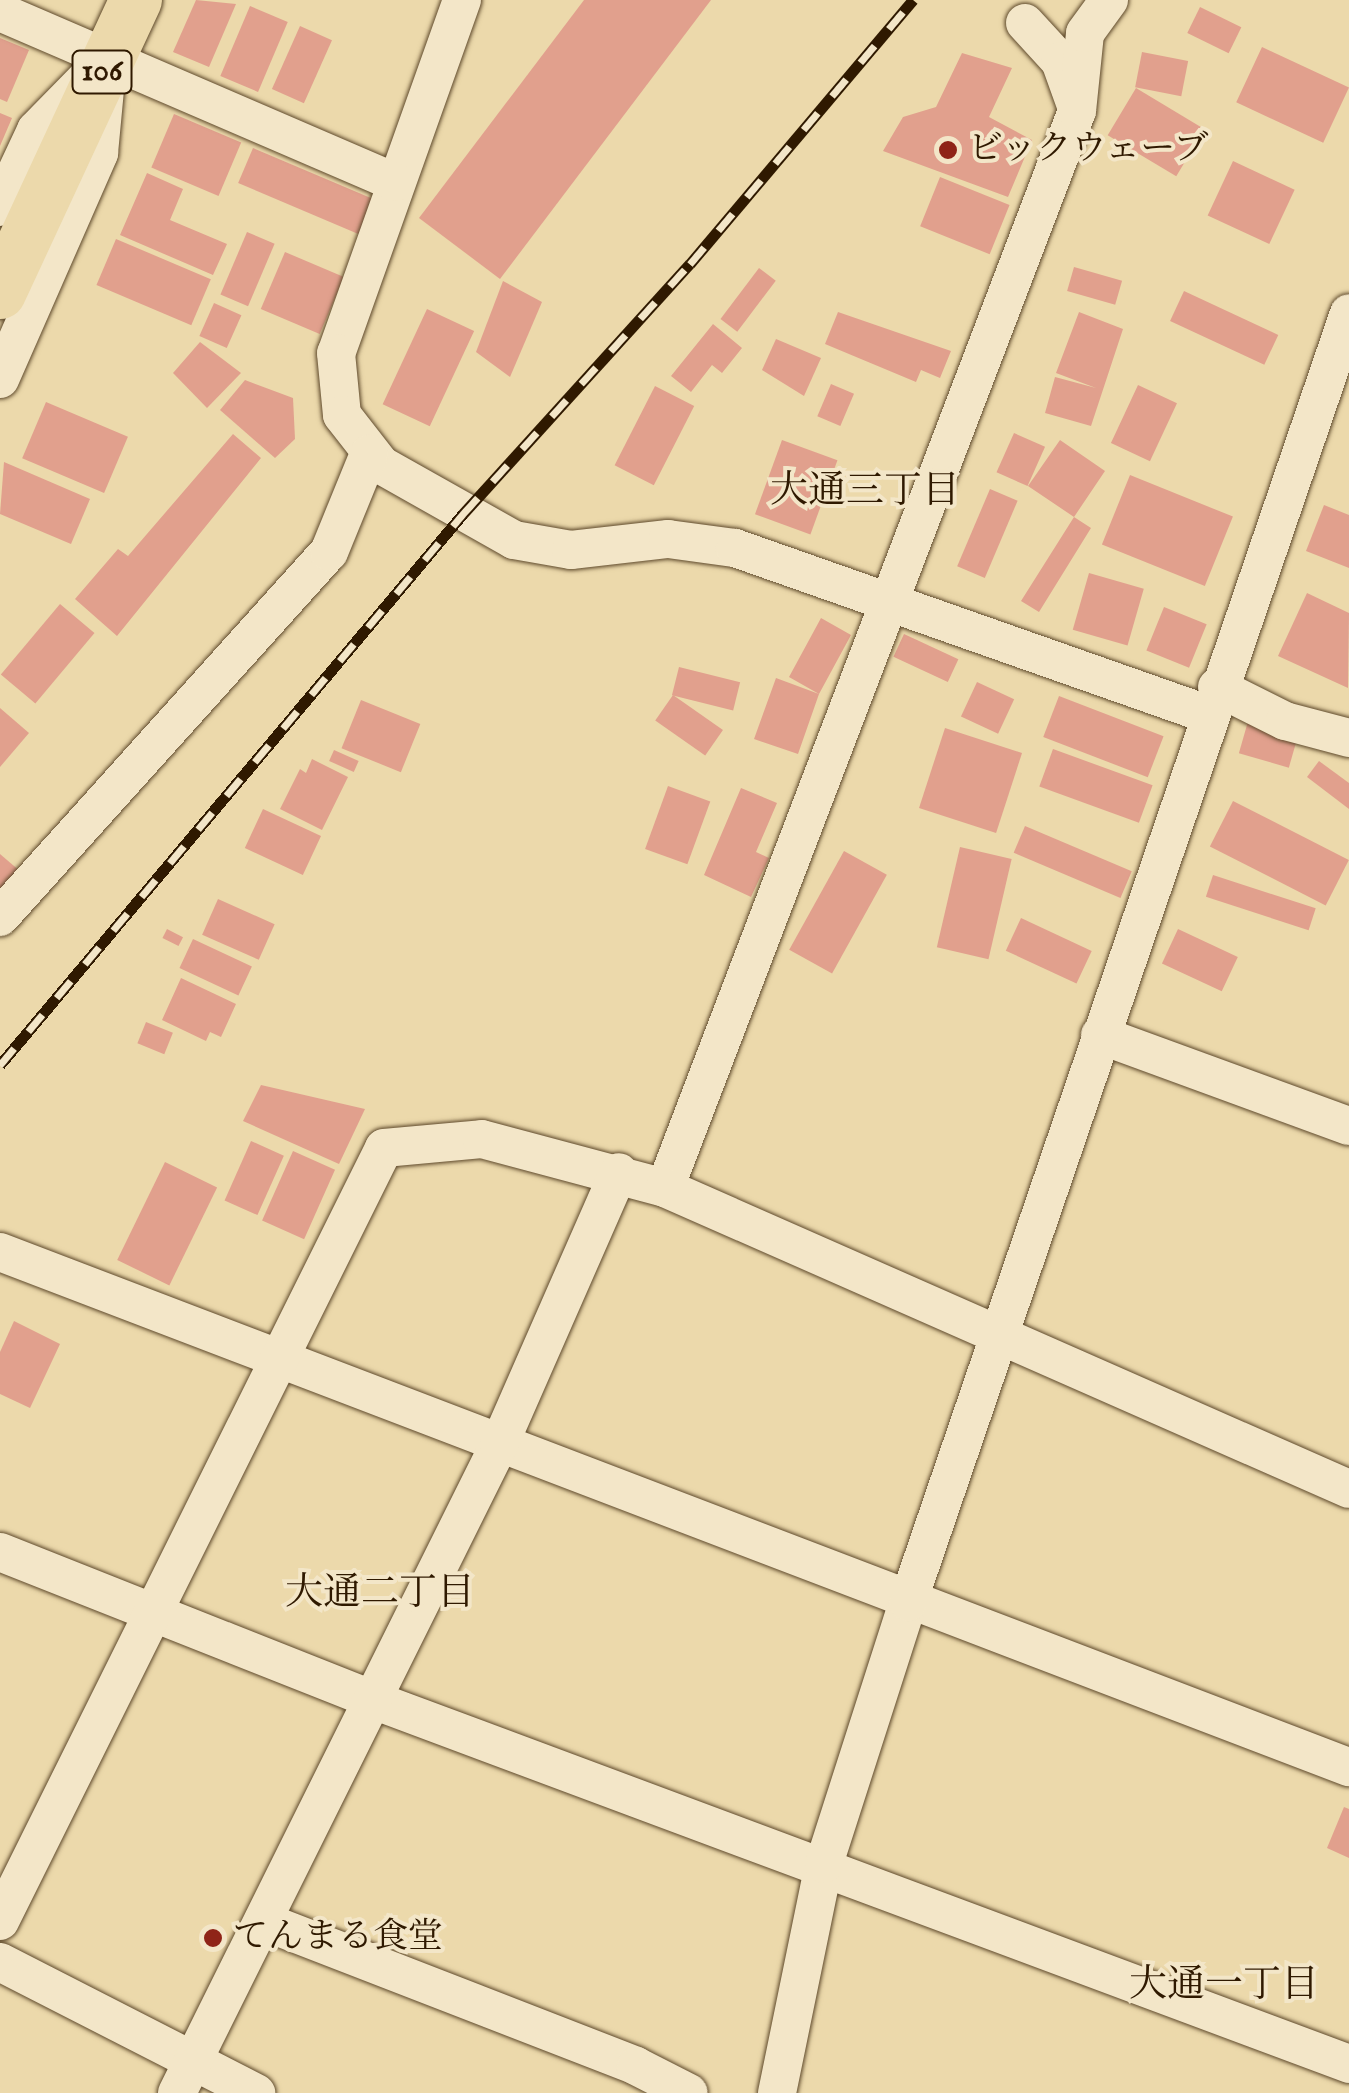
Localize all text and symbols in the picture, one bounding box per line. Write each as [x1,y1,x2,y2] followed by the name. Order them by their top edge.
[70,45,134,99] road number: 106
[968,129,1213,171] place label: ビックウェーブ
[937,139,959,161] marker: ビックウェーブ
[770,470,960,516] district label: 大通三丁目
[285,1572,475,1618] district label: 大通二丁目
[233,1917,443,1959] place label: てんまる食堂
[202,1927,224,1949] marker: てんまる食堂
[1129,1964,1319,2010] district label: 大通一丁目

